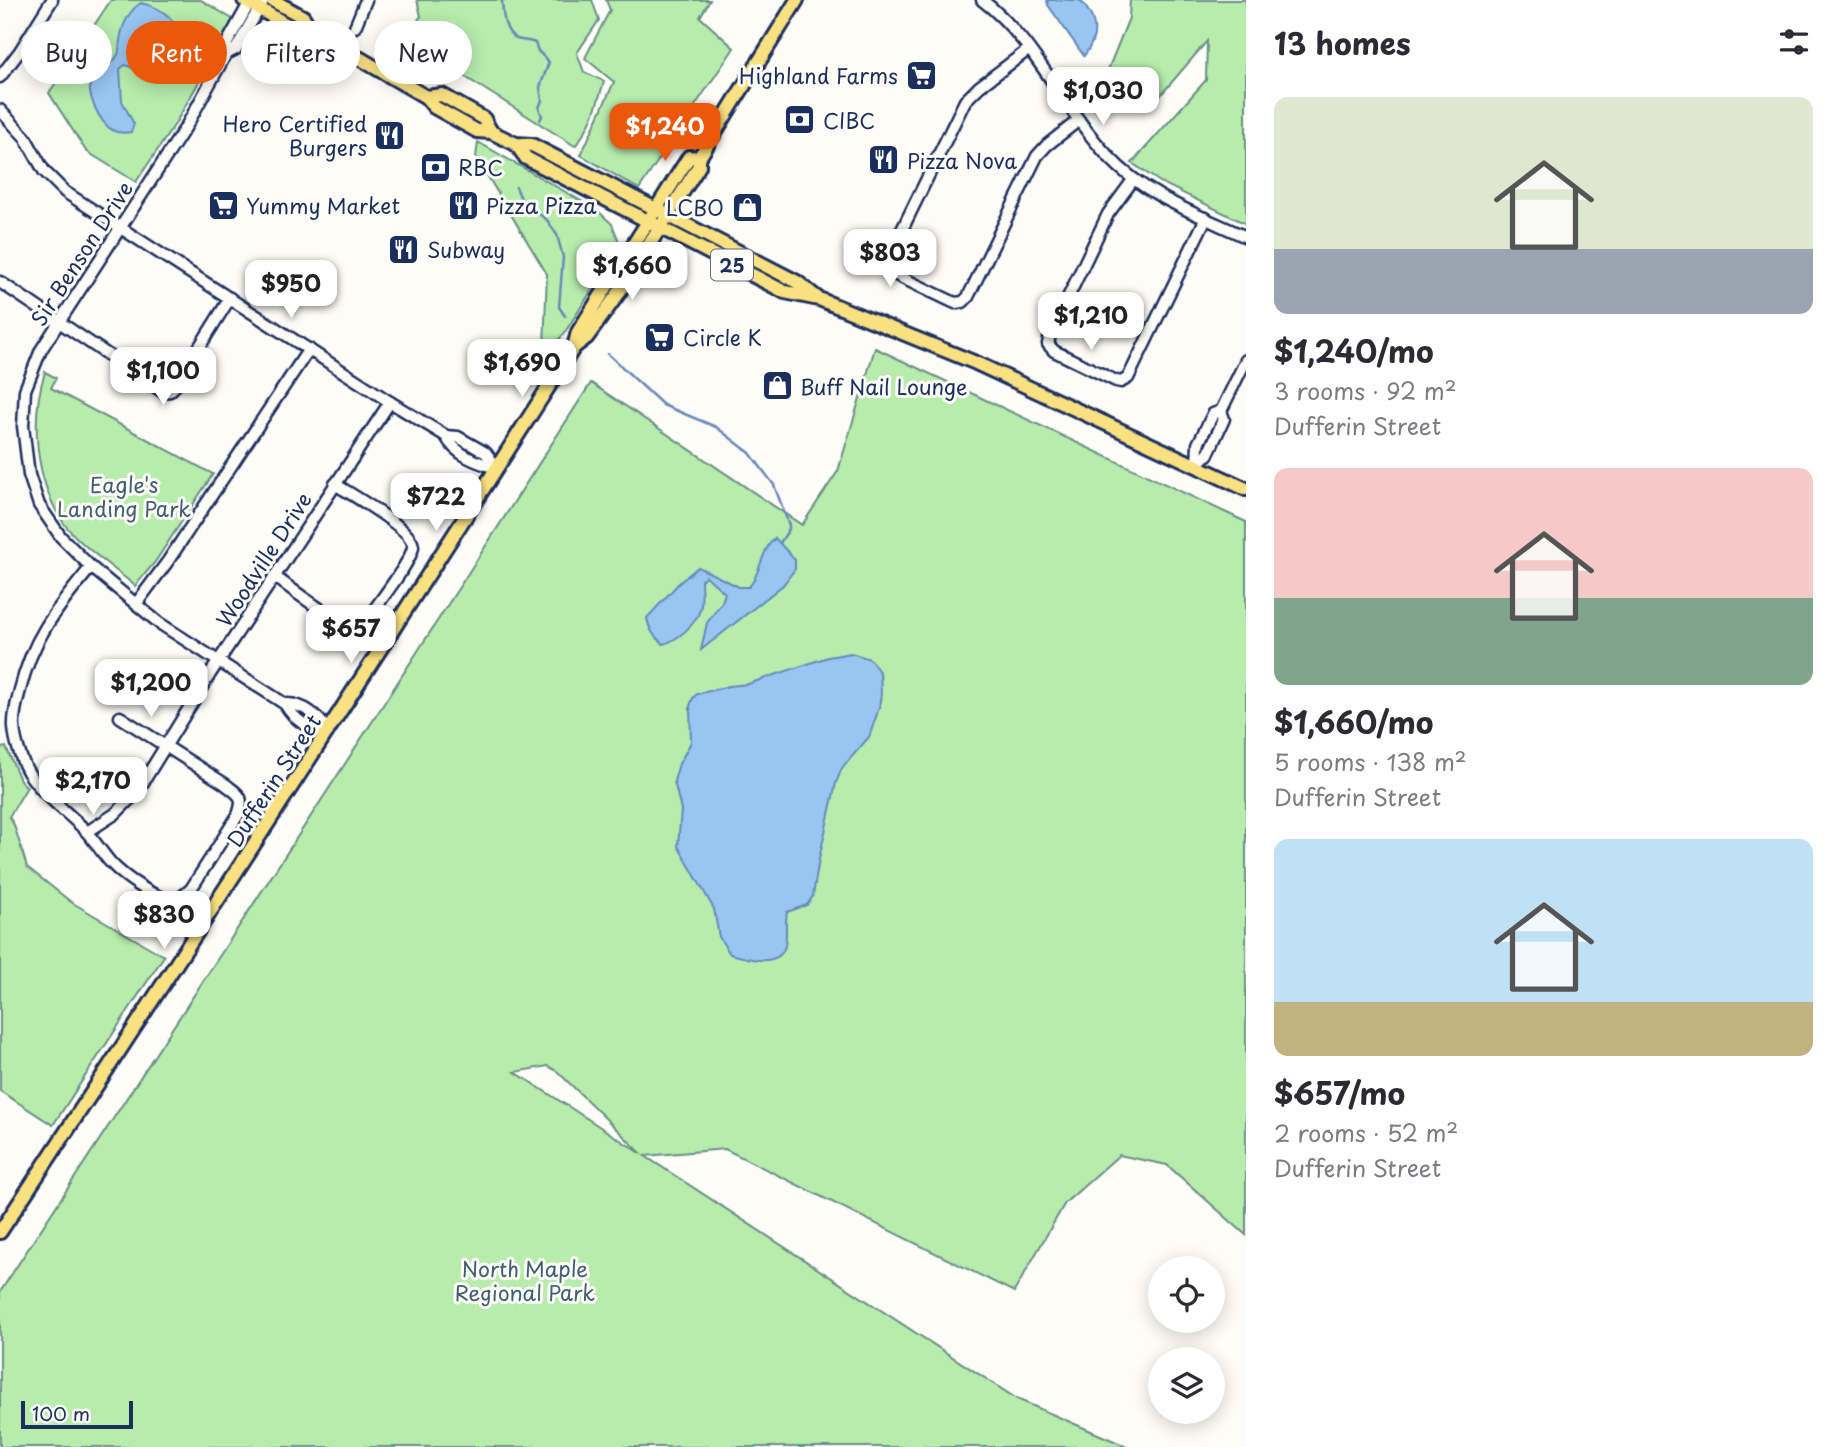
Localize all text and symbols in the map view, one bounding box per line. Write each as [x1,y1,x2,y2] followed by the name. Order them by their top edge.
[1274,20,1411,65] text: 13 homes
[21,21,112,84] chip: Buy
[126,21,227,84] chip: Rent
[241,21,360,84] chip: Filters
[374,21,472,84] chip: New
[1775,23,1813,61] icon: filters
[904,58,938,92] supermarket icon: Highland Farms
[739,59,898,91] place label: Highland Farms
[1046,68,1160,127] pin: $1,030
[1063,72,1143,107] text: $1,030
[783,103,817,137] bank icon: CIBC
[608,104,722,163] pin: $1,240
[823,104,875,136] place label: CIBC
[223,107,367,163] place label: Hero Certified Burgers
[625,108,705,143] text: $1,240
[373,118,407,152] restaurant icon: Hero Certified Burgers
[1481,142,1607,268] icon: home
[867,143,901,177] restaurant icon: Pizza Nova
[907,144,1017,176] place label: Pizza Nova
[418,150,452,184] bank icon: RBC
[458,151,503,183] place label: RBC
[22,174,140,332] street label: Sir Benson Drive
[206,188,240,222] supermarket icon: Yummy Market
[446,188,480,222] restaurant icon: Pizza Pizza
[246,189,400,221] place label: Yummy Market
[486,189,597,221] place label: Pizza Pizza
[730,190,764,224] shop icon: LCBO
[666,191,724,223] place label: LCBO
[849,230,931,289] pin: $803
[387,232,421,266] restaurant icon: Subway
[427,233,505,265] place label: Subway
[860,234,921,269] text: $803
[575,243,689,302] pin: $1,660
[592,247,672,282] text: $1,660
[711,249,753,280] road number: 25
[250,260,332,320] pin: $950
[261,265,321,300] text: $950
[1034,292,1148,352] pin: $1,210
[1054,297,1128,332] text: $1,210
[643,320,677,354] supermarket icon: Circle K
[683,321,762,353] place label: Circle K
[1274,328,1434,373] text: $1,240/mo
[465,340,579,399] pin: $1,690
[483,344,561,379] text: $1,690
[106,348,220,407] pin: $1,100
[126,352,200,387] text: $1,100
[760,369,794,403] shop icon: Buff Nail Lounge
[800,370,967,402] place label: Buff Nail Lounge
[1274,373,1457,408] text: 3 rooms · 92 m²
[1274,408,1441,443] text: Dufferin Street
[57,468,191,524] park label: Eagle's Landing Park
[395,474,477,533] pin: $722
[407,478,466,513] text: $722
[207,485,319,633] street label: Woodville Drive
[1481,513,1607,639] icon: home
[310,606,392,665] pin: $657
[322,610,380,645] text: $657
[94,660,208,719] pin: $1,200
[111,664,191,699] text: $1,200
[1274,699,1433,744] text: $1,660/mo
[218,707,328,853] street label: Dufferin Street
[1274,744,1467,779] text: 5 rooms · 138 m²
[36,758,150,817] pin: $2,170
[55,762,131,797] text: $2,170
[1274,779,1441,814] text: Dufferin Street
[1481,884,1607,1010] icon: home
[123,892,205,951] pin: $830
[134,896,194,931] text: $830
[1274,1070,1405,1115] text: $657/mo
[1274,1115,1458,1150] text: 2 rooms · 52 m²
[1274,1150,1441,1185] text: Dufferin Street
[455,1252,595,1308] park label: North Maple Regional Park
[1148,1256,1225,1424] map controls
[1148,1256,1225,1333] button: locate
[1148,1347,1225,1424] button: layers
[21,1398,133,1430] scale bar
[32,1399,90,1427] text: 100 m

